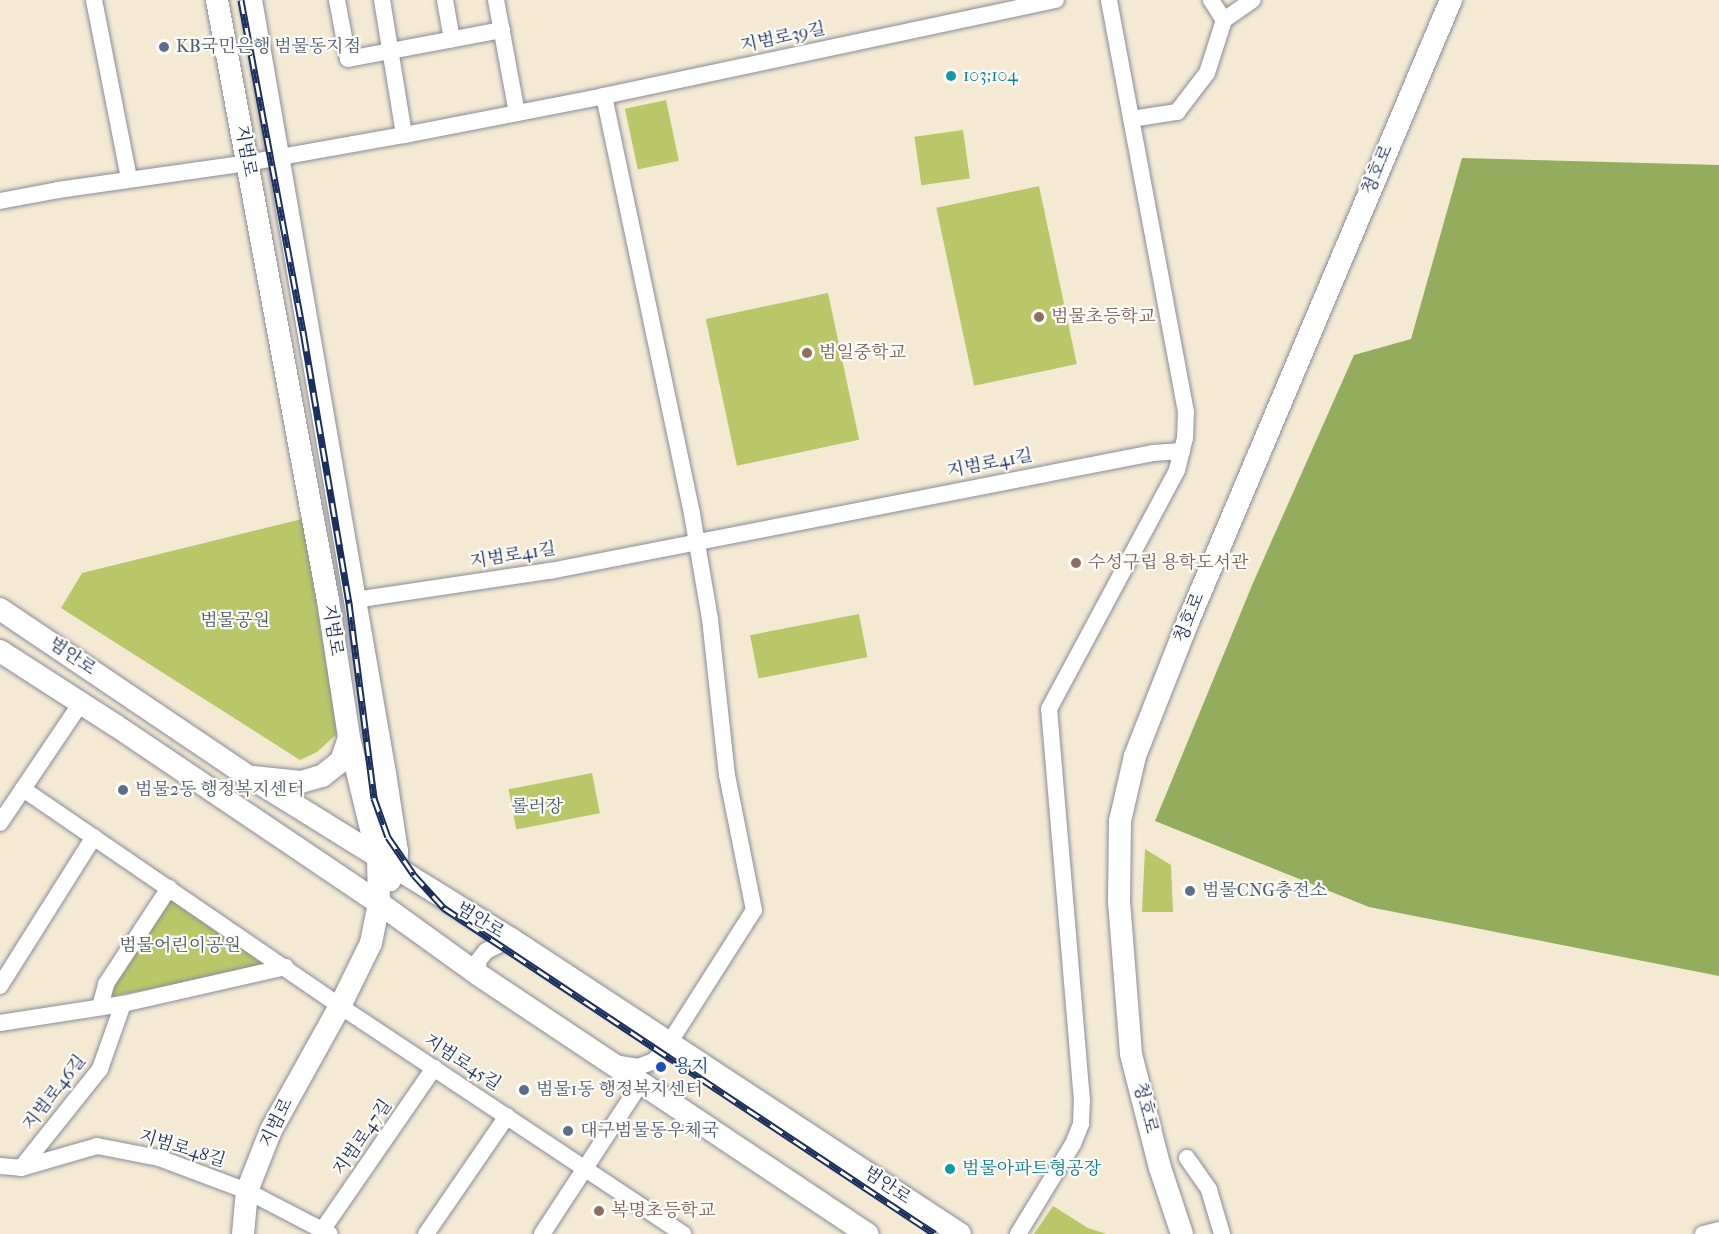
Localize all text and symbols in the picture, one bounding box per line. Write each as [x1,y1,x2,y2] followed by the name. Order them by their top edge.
[739,18,827,58] street label: 지범로39길
[176,36,361,58] place label: KB국민은행 범물동지점
[157,40,171,54] marker: KB국민은행 범물동지점
[963,65,1018,87] place label: 103;104
[944,69,958,83] marker: 103;104
[230,123,260,179] street label: 지범로
[1358,142,1398,198] street label: 청호로
[1051,306,1155,328] place label: 범물초등학교
[1032,310,1046,324] marker: 범물초등학교
[819,342,906,364] place label: 범일중학교
[800,346,814,360] marker: 범일중학교
[945,445,1035,483] street label: 지범로41길
[469,539,557,573] street label: 지범로41길
[1088,552,1248,574] place label: 수성구립 용학도서관
[1069,556,1083,570] marker: 수성구립 용학도서관
[1170,590,1210,646] street label: 청호로
[317,603,347,657] street label: 지범로
[200,610,270,632] park label: 범물공원
[44,633,100,681] street label: 범안로
[135,779,305,801] place label: 범물2동 행정복지센터
[116,783,130,797] marker: 범물2동 행정복지센터
[511,796,563,818] park label: 롤러장
[1202,880,1327,902] place label: 범물CNG충전소
[1183,884,1197,898] marker: 범물CNG충전소
[452,898,508,944] street label: 범안로
[119,935,241,957] park label: 범물어린이공원
[419,1030,505,1096] street label: 지범로45길
[19,1051,91,1135] street label: 지범로46길
[674,1056,709,1078] place label: 용지
[652,1058,670,1076] marker: 용지
[536,1079,703,1101] place label: 범물1동 행정복지센터
[1128,1080,1162,1136] street label: 청호로
[517,1083,531,1097] marker: 범물1동 행정복지센터
[256,1095,298,1151] street label: 지범로
[329,1096,397,1180] street label: 지범로47길
[580,1120,719,1142] place label: 대구범물동우체국
[561,1124,575,1138] marker: 대구범물동우체국
[136,1126,228,1172] street label: 지범로48길
[962,1158,1101,1180] place label: 범물아파트형공장
[859,1162,915,1210] street label: 범안로
[943,1162,957,1176] marker: 범물아파트형공장
[611,1200,715,1222] place label: 복명초등학교
[592,1204,606,1218] marker: 복명초등학교

